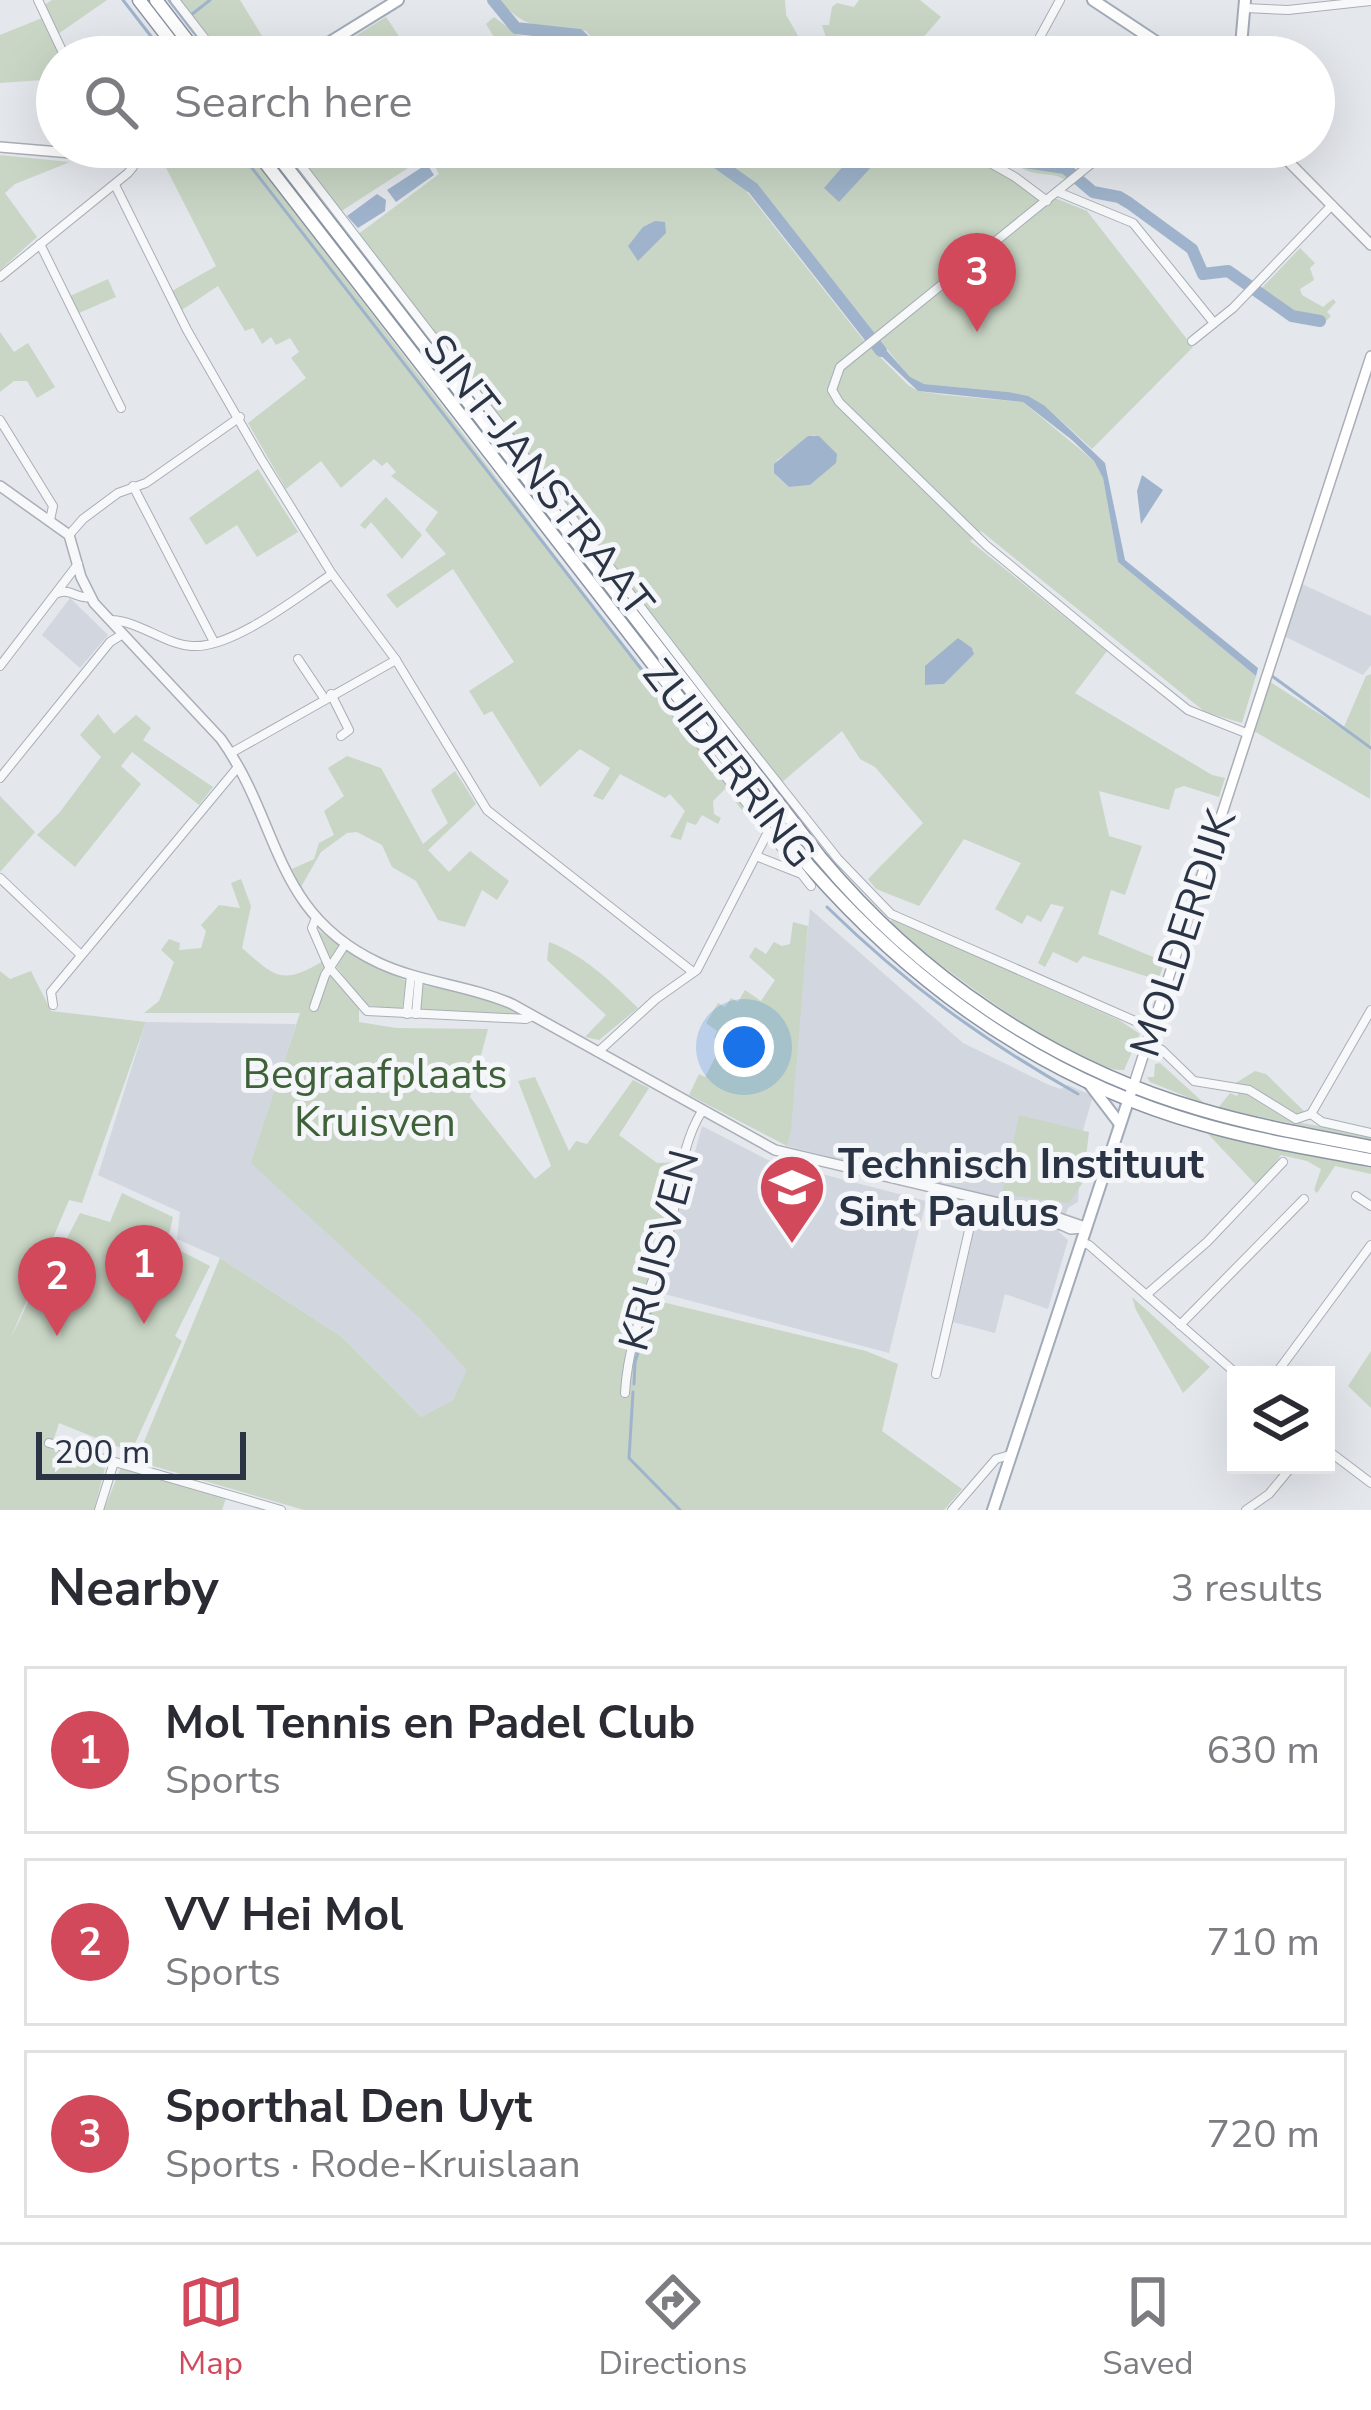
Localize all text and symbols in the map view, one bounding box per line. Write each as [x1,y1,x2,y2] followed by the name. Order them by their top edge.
[36,36,1335,168] search box
[78,69,144,135] icon: search
[174,72,413,133] text: Search here
[938,233,1016,332] pin: 3
[409,323,667,630] street label: SINT-JANSTRAAT
[629,648,828,880] street label: ZUIDERRING
[1117,802,1250,1064] street label: MOLDERDIJK
[714,1017,774,1077] your location
[242,1046,508,1151] park label: Begraafplaats Kruisven
[838,1136,1205,1241] place label: Technisch Instituut Sint Paulus
[605,1144,714,1357] street label: KRUISVEN
[757,1152,827,1246] school or university icon: Technisch Instituut Sint Paulus
[105,1225,183,1324] pin: 1
[18,1237,96,1336] pin: 2
[1227,1366,1335,1474] map controls
[1227,1366,1335,1474] button: layers
[36,1426,246,1479] scale bar
[54,1430,150,1475] text: 200 m
[48,1553,219,1623] text: Nearby
[1171,1562,1323,1615] text: 3 results
[165,1693,695,1754] text: Mol Tennis en Padel Club
[78,1724,102,1777] text: 1
[1206,1724,1320,1777] text: 630 m
[165,1754,281,1807] text: Sports
[165,1885,403,1946] text: VV Hei Mol
[78,1916,102,1969] text: 2
[1206,1916,1320,1969] text: 710 m
[165,1946,281,1999] text: Sports
[165,2077,532,2138] text: Sporthal Den Uyt
[78,2108,102,2161] text: 3
[1206,2108,1320,2161] text: 720 m
[165,2138,581,2191] text: Sports · Rode-Kruislaan
[178,2269,244,2386] tab: Map
[599,2269,747,2386] tab: Directions
[1102,2269,1193,2386] tab: Saved

